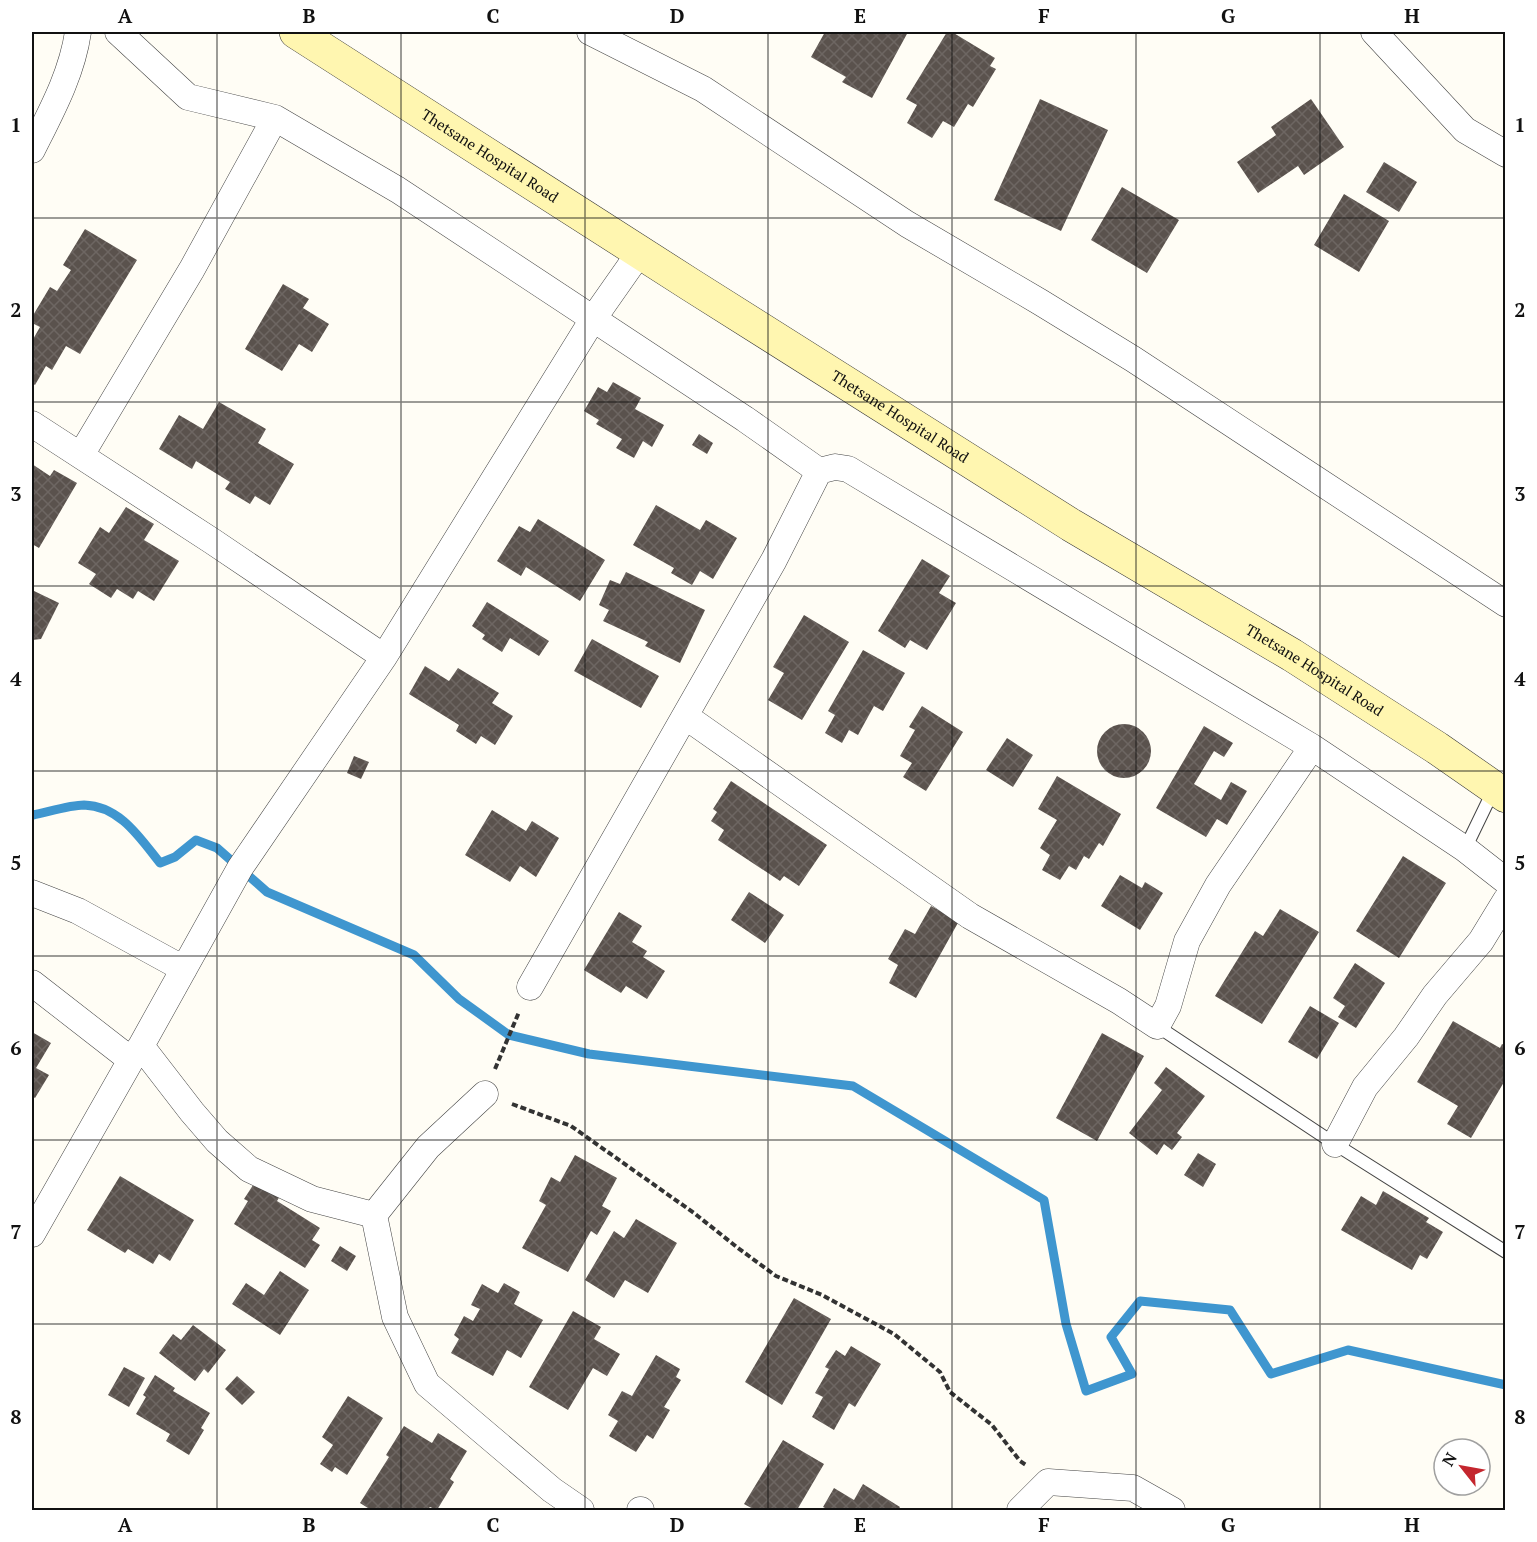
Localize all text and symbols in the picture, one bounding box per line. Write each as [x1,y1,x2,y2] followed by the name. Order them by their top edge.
[118,2,133,29] text: A
[303,2,316,29] text: B
[486,2,500,29] text: C
[670,2,684,29] text: D
[854,2,866,29] text: E
[1038,2,1050,29] text: F
[1221,2,1235,29] text: G
[1404,2,1420,29] text: H
[418,104,563,207] street label: Thetsane Hospital Road
[10,111,22,138] text: 1
[1514,111,1526,138] text: 1
[10,296,22,323] text: 2
[1514,296,1526,323] text: 2
[828,365,973,467] street label: Thetsane Hospital Road
[10,480,22,507] text: 3
[1514,480,1526,507] text: 3
[1242,619,1388,720] street label: Thetsane Hospital Road
[10,665,22,692] text: 4
[1514,665,1526,692] text: 4
[10,849,22,876] text: 5
[1514,849,1526,876] text: 5
[10,1034,22,1061] text: 6
[1514,1034,1526,1061] text: 6
[10,1218,22,1245] text: 7
[1514,1218,1526,1245] text: 7
[10,1403,22,1430] text: 8
[1514,1403,1526,1430] text: 8
[1432,1437,1492,1497] north arrow
[1437,1448,1462,1470] text: N
[118,1511,133,1538] text: A
[303,1511,316,1538] text: B
[486,1511,500,1538] text: C
[670,1511,684,1538] text: D
[854,1511,866,1538] text: E
[1038,1511,1050,1538] text: F
[1221,1511,1235,1538] text: G
[1404,1511,1420,1538] text: H

